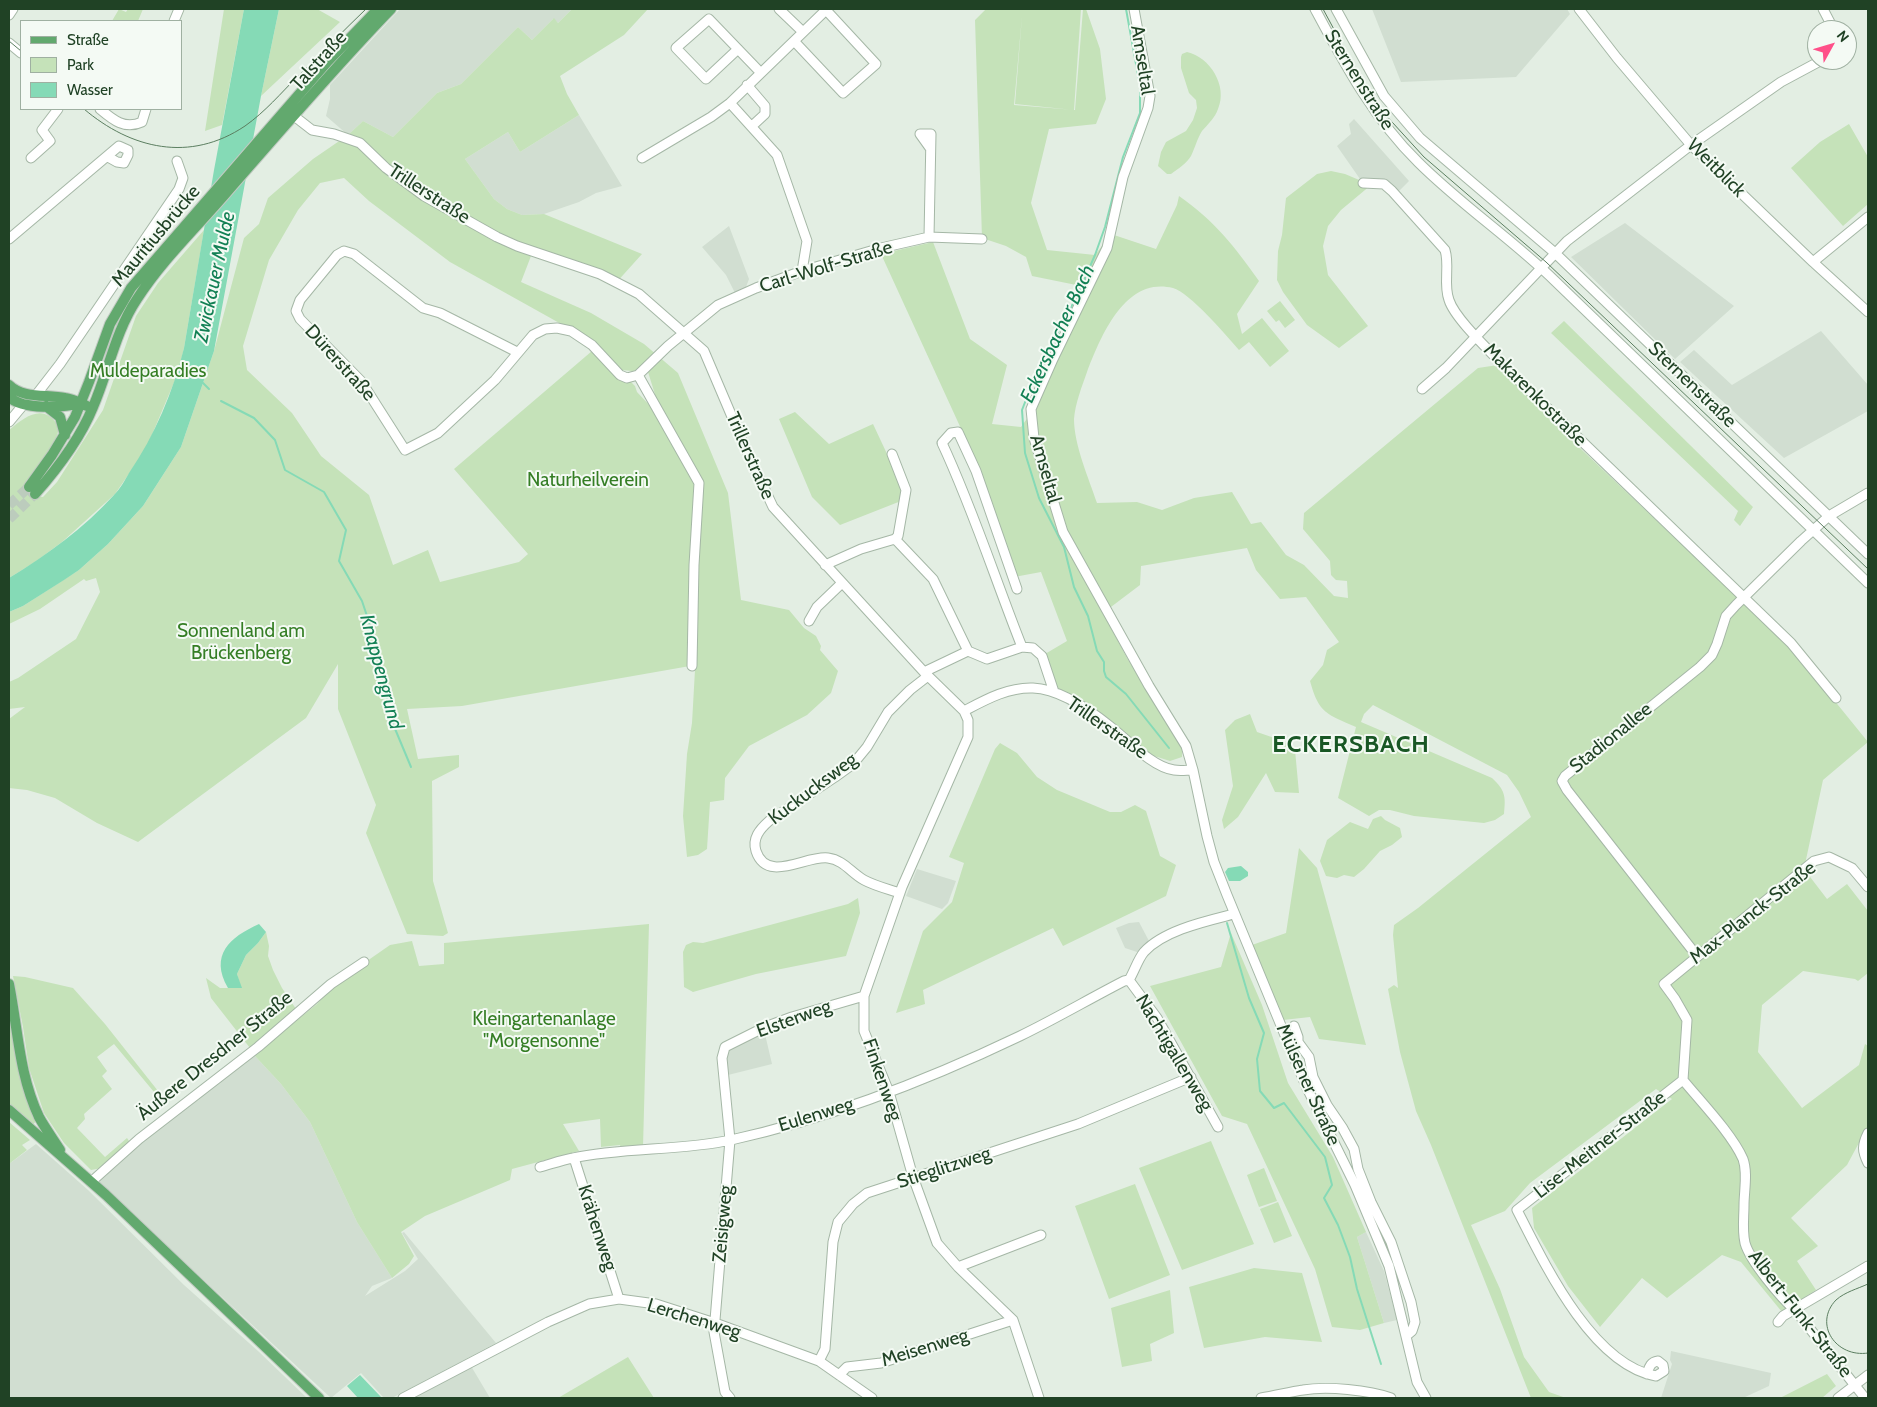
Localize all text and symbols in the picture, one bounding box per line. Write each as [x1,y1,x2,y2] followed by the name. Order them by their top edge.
[20,20,182,110] legend
[1807,20,1857,70] north arrow
[1125,23,1159,97] street label: Amseltal
[286,26,352,96] street label: Talstraße
[1319,26,1399,134] street label: Sternenstraße
[1833,27,1853,46] text: N
[67,31,109,49] text: Straße
[67,56,94,74] text: Park
[67,81,113,99] text: Wasser
[1682,134,1750,202] street label: Weitblick
[384,159,474,229] street label: Trillerstraße
[107,181,205,291] street label: Mauritiusbrücke
[189,210,241,344] water label: Zwickauer Mulde
[757,236,895,298] street label: Carl-Wolf-Straße
[1016,261,1100,407] water label: Eckersbacher Bach
[300,320,380,406] street label: Dürerstraße
[1643,337,1741,433] street label: Sternenstraße
[1479,339,1591,451] street label: Makarenkostraße
[90,360,206,382] park label: Muldeparadies
[721,409,779,503] street label: Trillerstraße
[1024,432,1066,506] street label: Amseltal
[527,469,649,491] park label: Naturheilverein
[354,612,408,732] water label: Knappengrund
[177,620,305,664] park label: Sonnenland am Brückenberg
[1062,692,1152,764] street label: Trillerstraße
[1565,698,1657,778] street label: Stadionallee
[1271,731,1431,759] district label: ECKERSBACH
[764,748,862,830] street label: Kuckucksweg
[1685,857,1821,969] street label: Max-Planck-Straße
[133,986,297,1126] street label: Äußere Dresdner Straße
[1130,991,1218,1115] street label: Nachtigallenweg
[754,995,834,1043] street label: Elsterweg
[472,1008,616,1052] park label: Kleingartenanlage "Morgensonne"
[1271,1021,1345,1149] street label: Mülsener Straße
[857,1036,907,1124] street label: Finkenweg
[1530,1086,1670,1204] street label: Lise-Meitner-Straße
[776,1093,856,1137] street label: Eulenweg
[894,1142,994,1194] street label: Stieglitzweg
[572,1182,622,1274] street label: Krähenweg
[708,1184,738,1264] street label: Zeisigweg
[1743,1246,1857,1382] street label: Albert-Funk-Straße
[644,1294,744,1344] street label: Lerchenweg
[879,1324,971,1372] street label: Meisenweg

